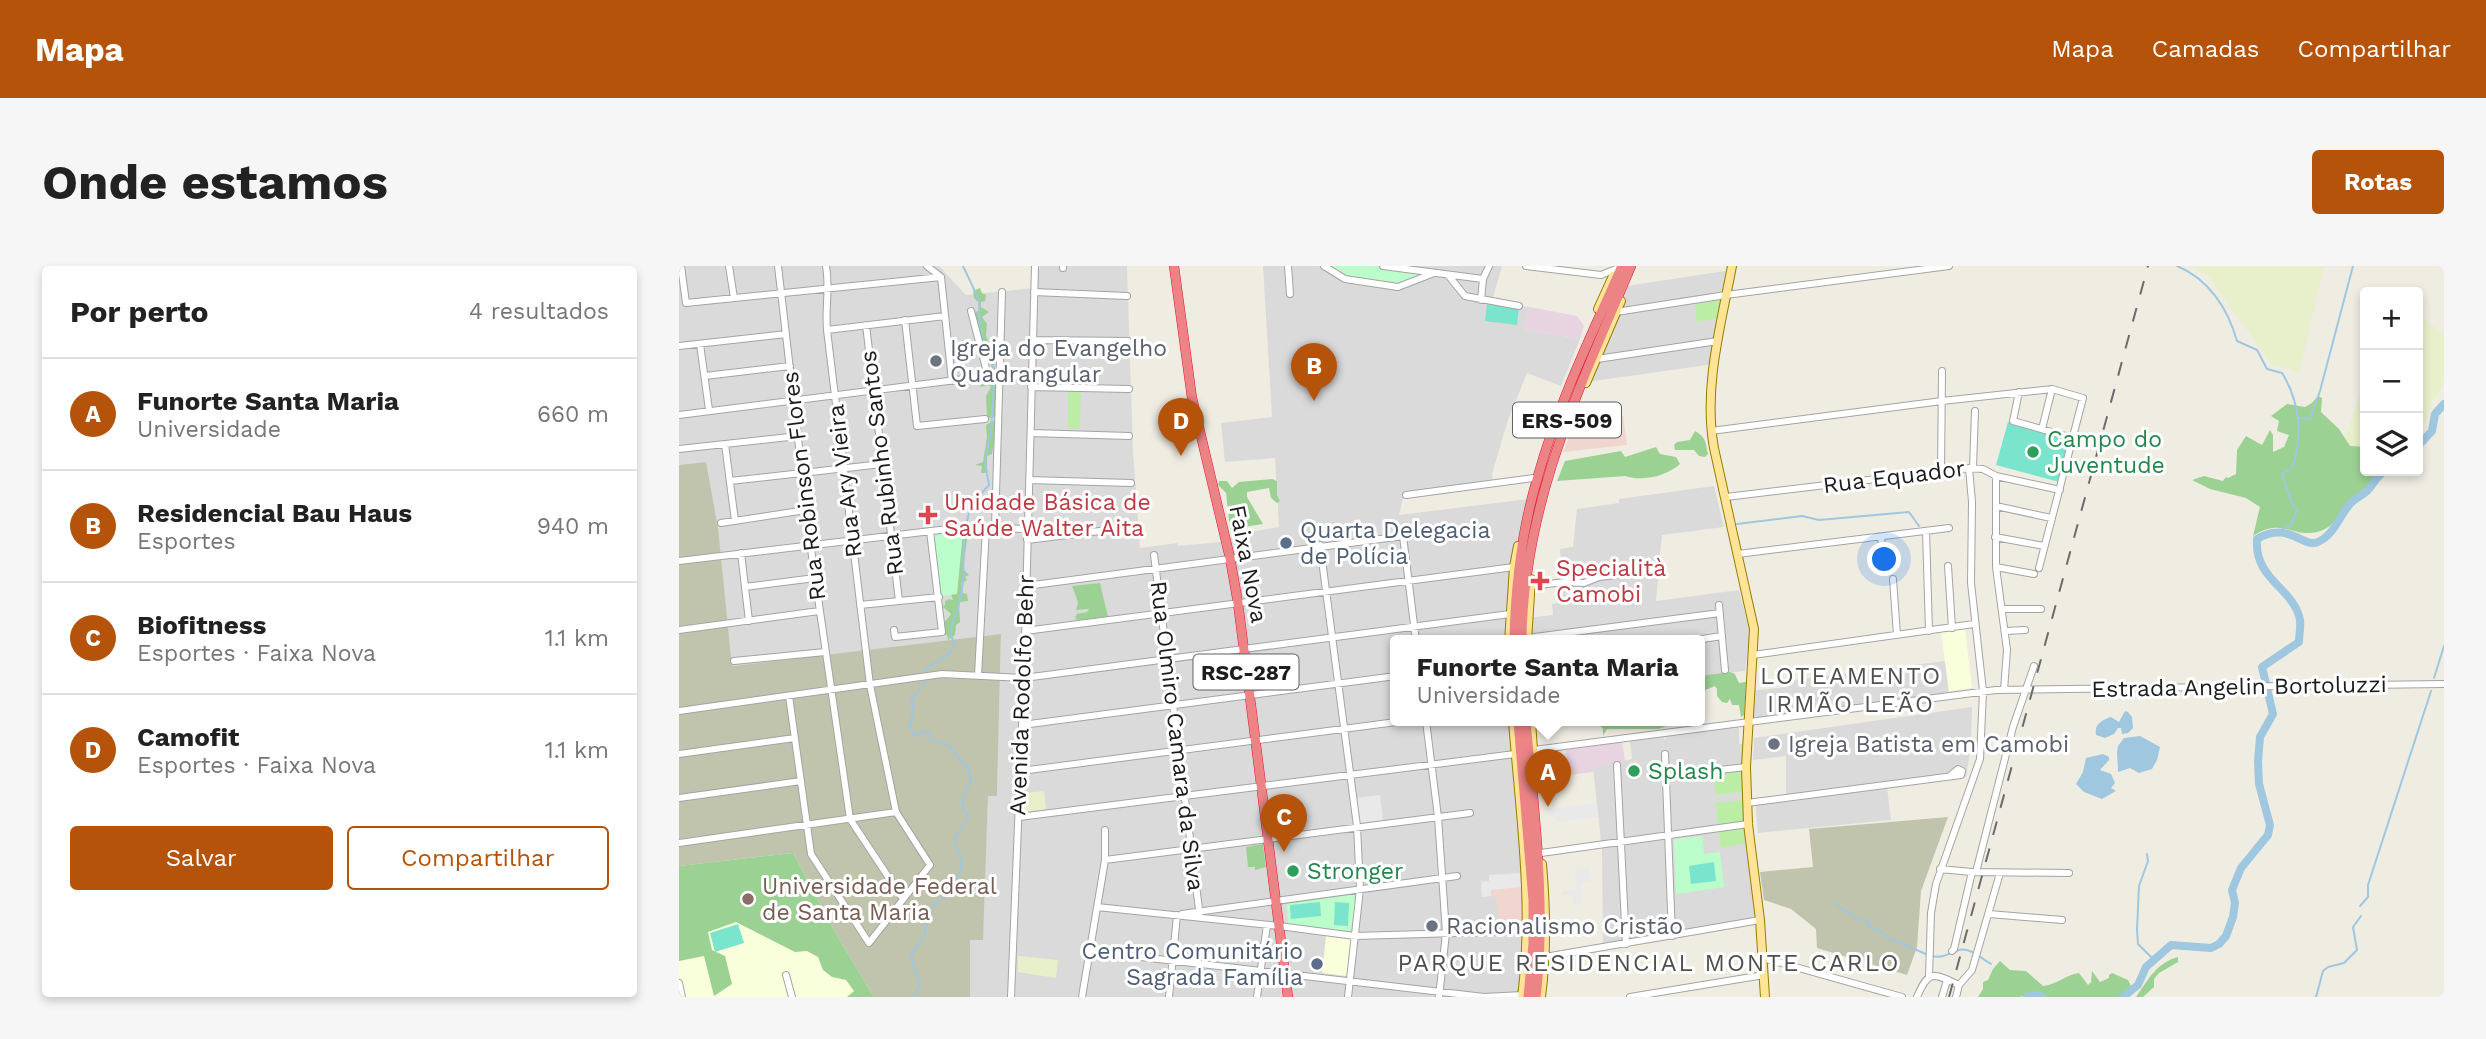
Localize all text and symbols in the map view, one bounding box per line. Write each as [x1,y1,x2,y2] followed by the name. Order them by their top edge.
[35,30,124,69] text: Mapa
[2051,35,2114,63] text: Mapa
[2152,35,2260,63] text: Camadas
[2298,35,2451,63] text: Compartilhar
[2312,150,2444,214] button: Rotas
[42,153,388,211] text: Onde estamos
[2360,287,2423,476] map controls
[2360,287,2423,350] button: +
[70,294,208,329] text: Por perto
[469,298,609,325] text: 4 resultados
[950,335,1167,388] place label: Igreja do Evangelho Quadrangular
[1291,343,1337,401] pin: B
[855,349,909,577] street label: Rua Rubinho Santos
[2360,350,2423,413] button: −
[928,353,944,369] marker: Igreja do Evangelho Quadrangular
[777,370,831,602] street label: Rua Robinson Flores
[137,386,399,416] text: Funorte Santa Maria
[1158,398,1204,456] pin: D
[85,401,101,428] text: A
[537,401,609,428] text: 660 m
[1513,402,1621,438] road number: ERS-509
[822,403,868,559] street label: Rua Ary Vieira
[2360,413,2423,476] button: layers
[137,416,281,443] text: Universidade
[2047,426,2165,479] place label: Campo do Juventude
[2025,444,2041,460] marker: Campo do Juventude
[1821,455,1967,499] street label: Rua Equador
[944,489,1151,542] place label: Unidade Básica de Saúde Walter Aita
[137,498,412,528] text: Residencial Bau Haus
[1223,503,1273,625] street label: Faixa Nova
[918,505,938,525] marker: Unidade Básica de Saúde Walter Aita
[85,513,101,540] text: B
[537,513,609,540] text: 940 m
[1300,517,1491,570] place label: Quarta Delegacia de Polícia
[137,528,236,555] text: Esportes
[1278,535,1294,551] marker: Quarta Delegacia de Polícia
[1867,542,1901,576] your location
[1556,555,1666,608] place label: Specialità Camobi
[1530,571,1550,591] marker: Specialità Camobi
[1004,574,1040,816] street label: Avenida Rodolfo Behr
[1145,579,1209,893] street label: Rua Olmiro Camara da Silva
[137,610,266,640] text: Biofitness
[85,625,101,652] text: C
[545,625,609,652] text: 1.1 km
[1390,635,1705,726] popup
[137,640,376,667] text: Esportes · Faixa Nova
[1416,652,1679,682] text: Funorte Santa Maria
[1193,654,1299,690] road number: RSC-287
[1760,662,1942,718] district label: LOTEAMENTO IRMÃO LEÃO
[2091,671,2387,703] street label: Estrada Angelin Bortoluzzi
[1416,682,1561,709] text: Universidade
[137,722,239,752] text: Camofit
[1788,731,2069,758] place label: Igreja Batista em Camobi
[1766,736,1782,752] marker: Igreja Batista em Camobi
[85,737,101,764] text: D
[545,737,609,764] text: 1.1 km
[1525,749,1571,807] pin: A
[137,752,376,779] text: Esportes · Faixa Nova
[1648,758,1723,785] place label: Splash
[1626,763,1642,779] marker: Splash
[1261,794,1307,852] pin: C
[70,826,333,890] button: Salvar
[347,826,609,890] button: Compartilhar
[1307,858,1403,885] place label: Stronger
[1285,863,1301,879] marker: Stronger
[762,873,997,926] place label: Universidade Federal de Santa Maria
[740,891,756,907] marker: Universidade Federal de Santa Maria
[1446,913,1683,940] place label: Racionalismo Cristão
[1424,918,1440,934] marker: Racionalismo Cristão
[1082,938,1303,991] place label: Centro Comunitário Sagrada Família
[1398,949,1900,977] district label: PARQUE RESIDENCIAL MONTE CARLO
[1309,956,1325,972] marker: Centro Comunitário Sagrada Família

